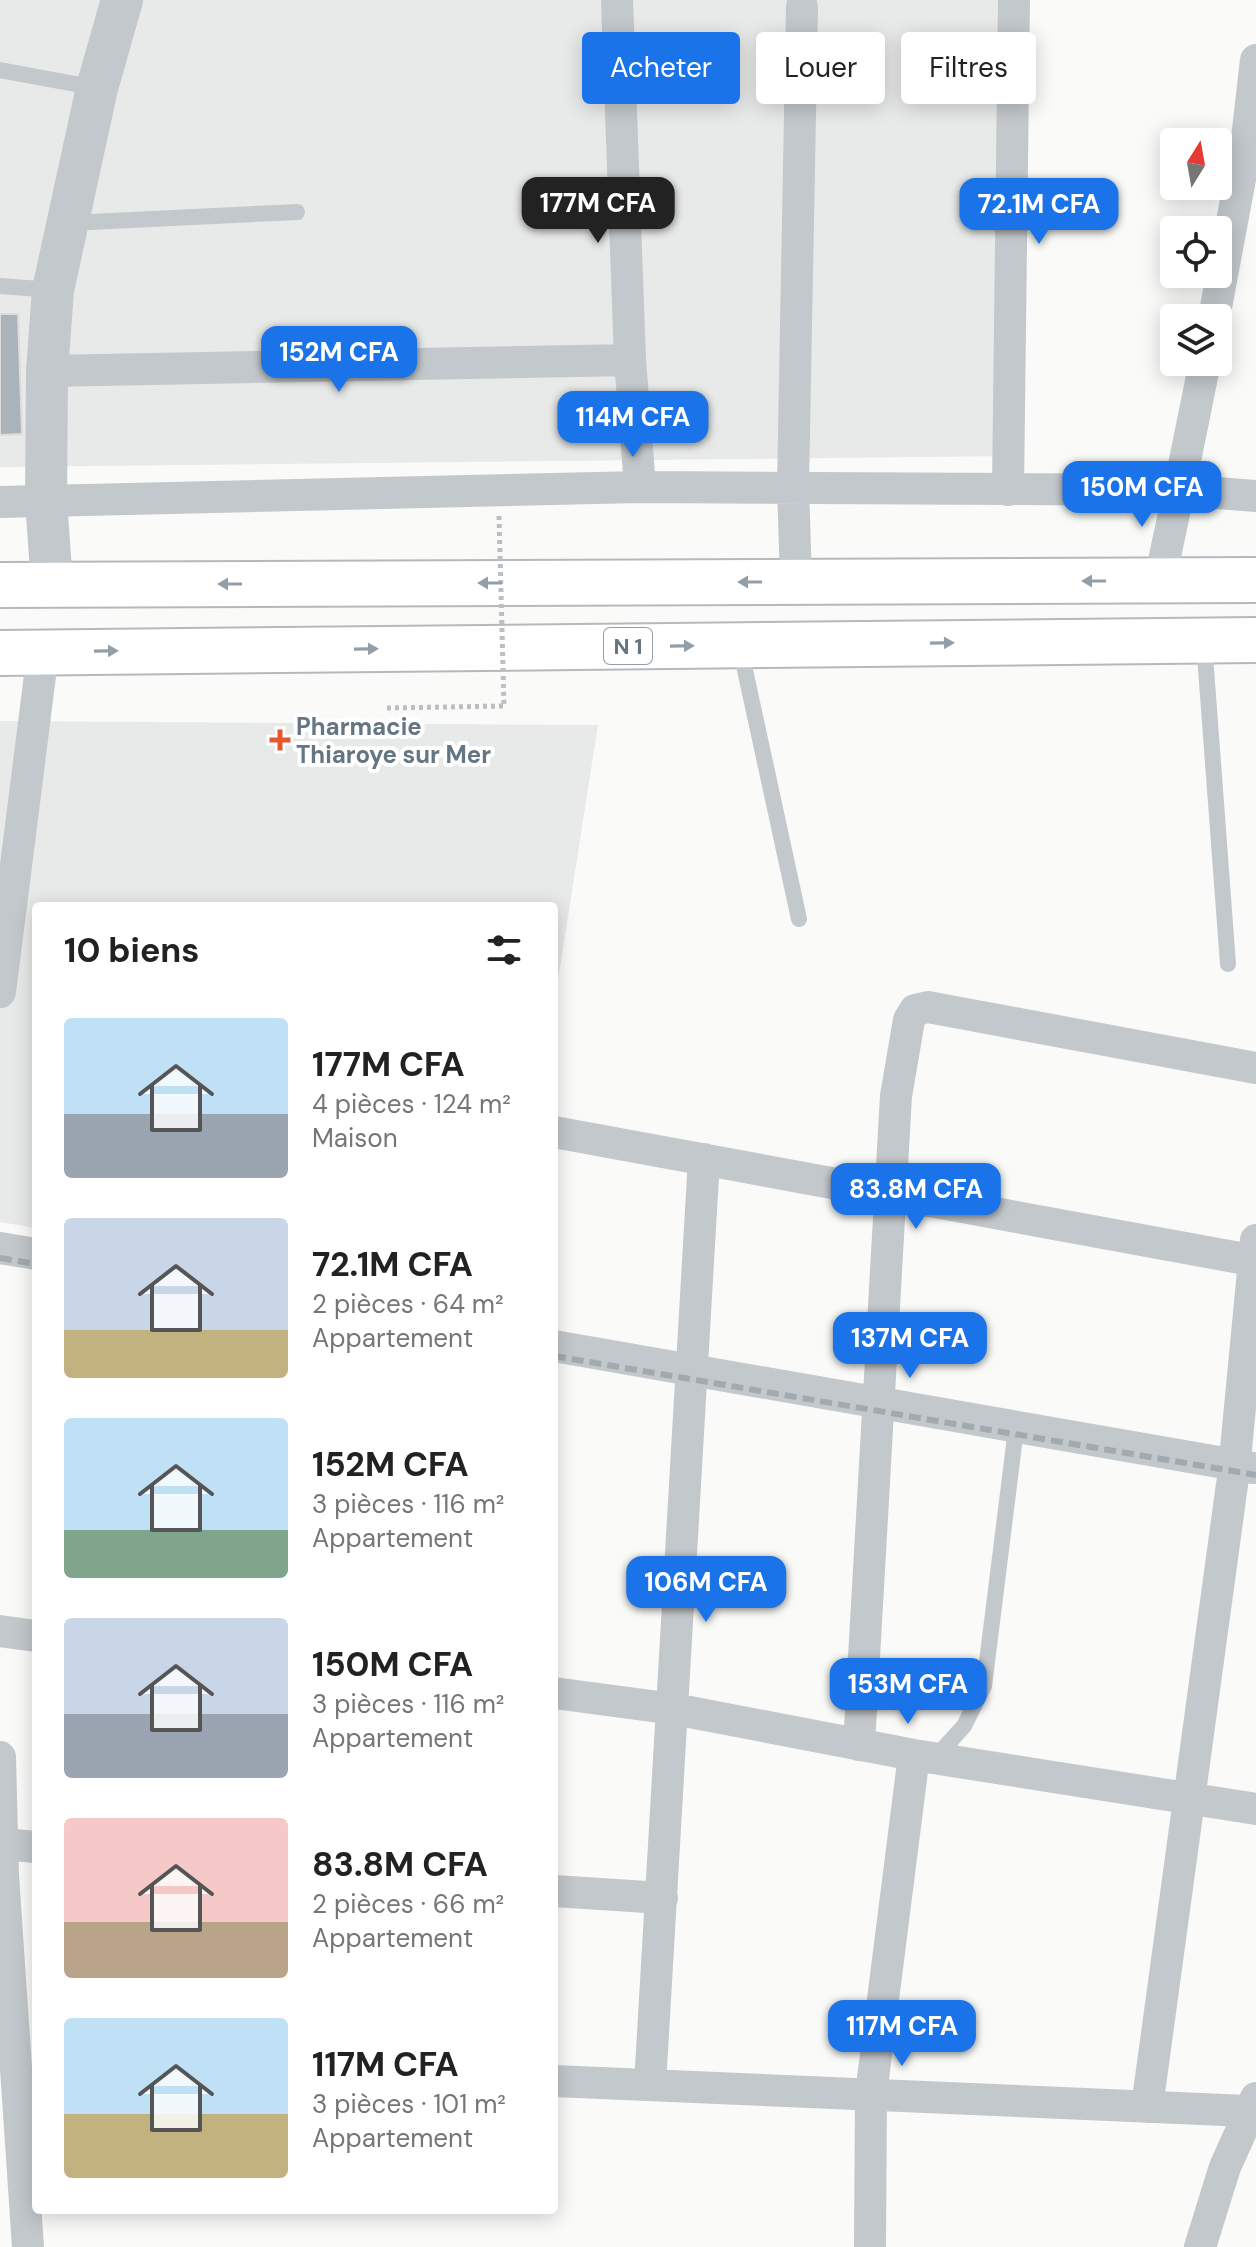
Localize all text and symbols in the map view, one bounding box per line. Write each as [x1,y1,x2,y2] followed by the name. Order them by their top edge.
[582,32,740,104] chip: Acheter
[756,32,885,104] chip: Louer
[901,32,1036,104] chip: Filtres
[1160,128,1232,200] north arrow
[1160,128,1232,376] map controls
[515,177,681,245] pin: 177M CFA
[947,178,1131,246] pin: 72.1M CFA
[540,186,656,220] text: 177M CFA
[977,187,1101,221] text: 72.1M CFA
[1160,216,1232,288] button: locate
[1160,304,1232,376] button: layers
[256,326,422,394] pin: 152M CFA
[279,335,399,369] text: 152M CFA
[550,391,716,459] pin: 114M CFA
[575,400,691,434] text: 114M CFA
[1059,461,1225,529] pin: 150M CFA
[1080,470,1204,504] text: 150M CFA
[1081,575,1106,587] one-way arrow
[737,576,762,588] one-way arrow
[477,577,502,589] one-way arrow
[217,578,242,590] one-way arrow
[604,628,652,664] road number: N 1
[930,637,955,649] one-way arrow
[670,639,695,652] one-way arrow
[354,643,379,655] one-way arrow
[94,645,119,658] one-way arrow
[296,711,491,770] place label: Pharmacie Thiaroye sur Mer
[271,731,289,749] marker: Pharmacie Thiaroye sur Mer
[64,928,199,973] text: 10 biens
[482,928,526,972] icon: filters
[312,1042,465,1087] text: 177M CFA
[128,1050,224,1146] icon: home
[312,1087,511,1121] text: 4 pièces · 124 m²
[312,1121,398,1155] text: Maison
[824,1163,1008,1231] pin: 83.8M CFA
[849,1172,983,1206] text: 83.8M CFA
[312,1242,473,1287] text: 72.1M CFA
[128,1250,224,1346] icon: home
[312,1287,504,1321] text: 2 pièces · 64 m²
[827,1312,993,1380] pin: 137M CFA
[312,1321,473,1355] text: Appartement
[851,1321,969,1355] text: 137M CFA
[312,1442,469,1487] text: 152M CFA
[128,1450,224,1546] icon: home
[312,1487,504,1521] text: 3 pièces · 116 m²
[312,1521,473,1555] text: Appartement
[623,1556,789,1624] pin: 106M CFA
[644,1565,768,1599] text: 106M CFA
[312,1642,473,1687] text: 150M CFA
[128,1650,224,1746] icon: home
[825,1658,991,1726] pin: 153M CFA
[848,1667,968,1701] text: 153M CFA
[312,1687,504,1721] text: 3 pièces · 116 m²
[312,1721,473,1755] text: Appartement
[312,1842,488,1887] text: 83.8M CFA
[128,1850,224,1946] icon: home
[312,1887,504,1921] text: 2 pièces · 66 m²
[312,1921,473,1955] text: Appartement
[819,2000,985,2068] pin: 117M CFA
[846,2009,958,2043] text: 117M CFA
[312,2042,459,2087] text: 117M CFA
[128,2050,224,2146] icon: home
[312,2087,506,2121] text: 3 pièces · 101 m²
[312,2121,473,2155] text: Appartement

